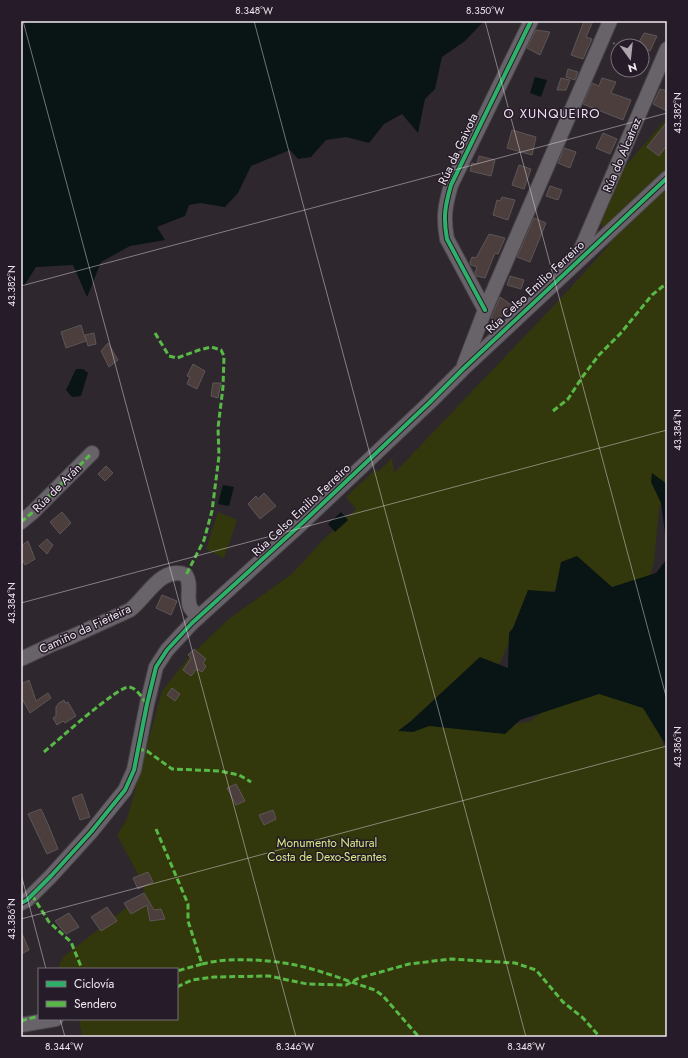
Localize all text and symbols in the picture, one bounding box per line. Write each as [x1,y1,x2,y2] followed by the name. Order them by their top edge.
[235,3,273,18] text: 8.348°W
[466,3,504,18] text: 8.350°W
[610,38,650,78] north arrow
[626,59,639,77] text: N
[670,92,685,134] text: 43.382°N
[504,104,600,123] district label: O XUNQUEIRO
[434,110,483,188] street label: Rúa da Gaivota
[598,114,646,195] street label: Rúa do Alcatraz
[482,236,589,338] street label: Rúa Celso Emilio Ferreiro
[4,265,19,307] text: 43.382°N
[670,409,685,451] text: 43.384°N
[28,459,86,517] street label: Rúa de Arán
[248,459,355,561] street label: Rúa Celso Emilio Ferreiro
[4,582,19,624] text: 43.384°N
[36,600,134,658] street label: Camiño da Fieiteira
[670,726,685,768] text: 43.386°N
[267,834,387,866] park label: Monumento Natural Costa de Dexo-Serantes
[4,898,19,940] text: 43.386°N
[38,968,178,1020] legend
[74,975,115,993] text: Ciclovía
[74,995,117,1013] text: Sendero
[45,1039,83,1054] text: 8.344°W
[276,1039,314,1054] text: 8.346°W
[507,1039,545,1054] text: 8.348°W

